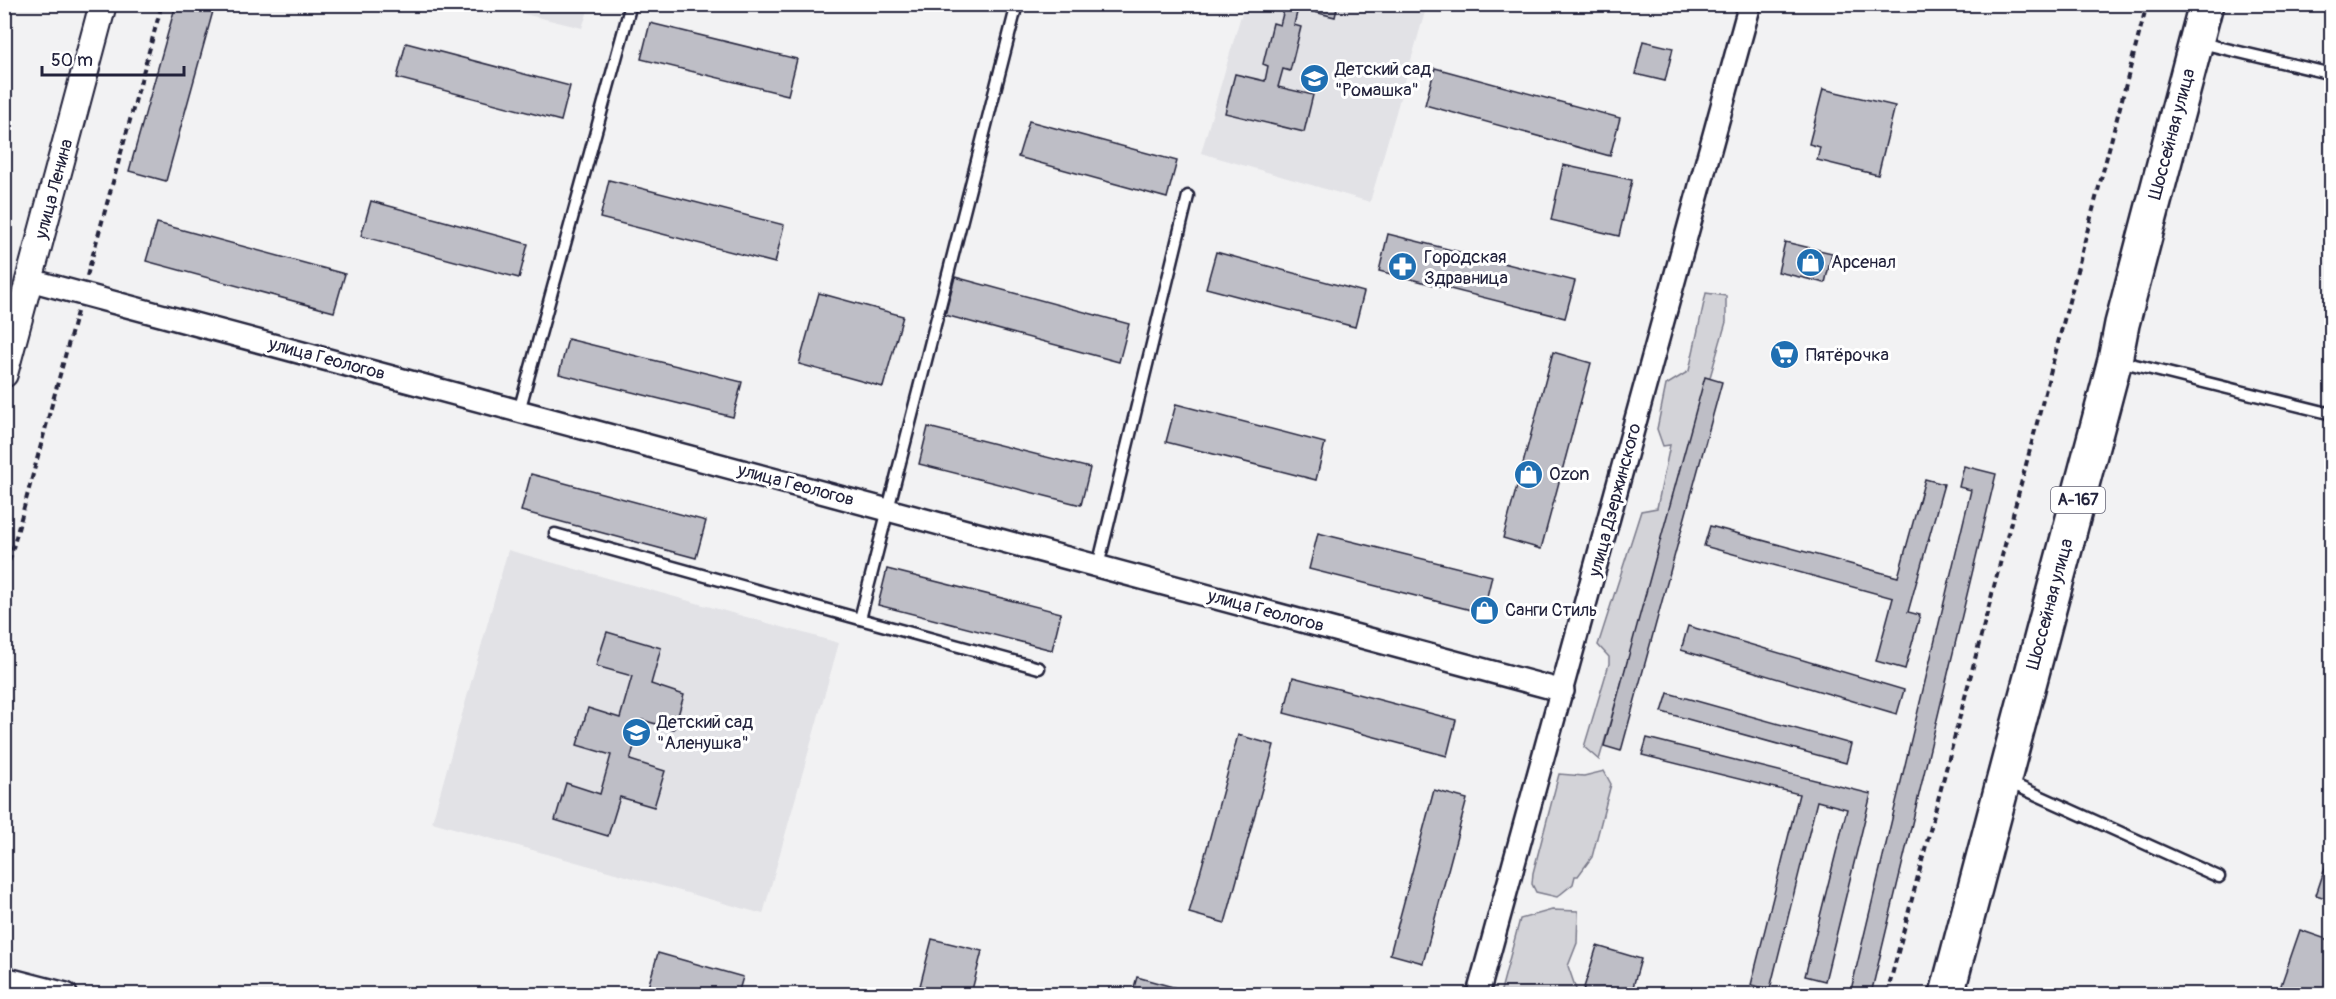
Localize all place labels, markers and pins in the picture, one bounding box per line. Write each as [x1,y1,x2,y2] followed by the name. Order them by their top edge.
[1334,58,1431,102] place label: Детский сад "Ромашка"
[1298,63,1330,95] school or university icon: Детский сад "Ромашка"
[1424,246,1508,290] place label: Городская Здравница
[1794,246,1826,278] shop icon: Арсенал
[1387,251,1419,283] pharmacy icon: Городская Здравница
[1831,251,1896,274] place label: Арсенал
[1769,339,1801,371] supermarket icon: Пятёрочка
[1806,344,1889,367] place label: Пятёрочка
[1512,458,1544,490] shop icon: Ozon
[1549,463,1589,486] place label: Ozon
[1468,594,1500,626] shop icon: Санги Стиль
[1505,599,1597,622] place label: Санги Стиль
[656,711,753,755] place label: Детский сад "Аленушка"
[620,716,652,748] school or university icon: Детский сад "Аленушка"

